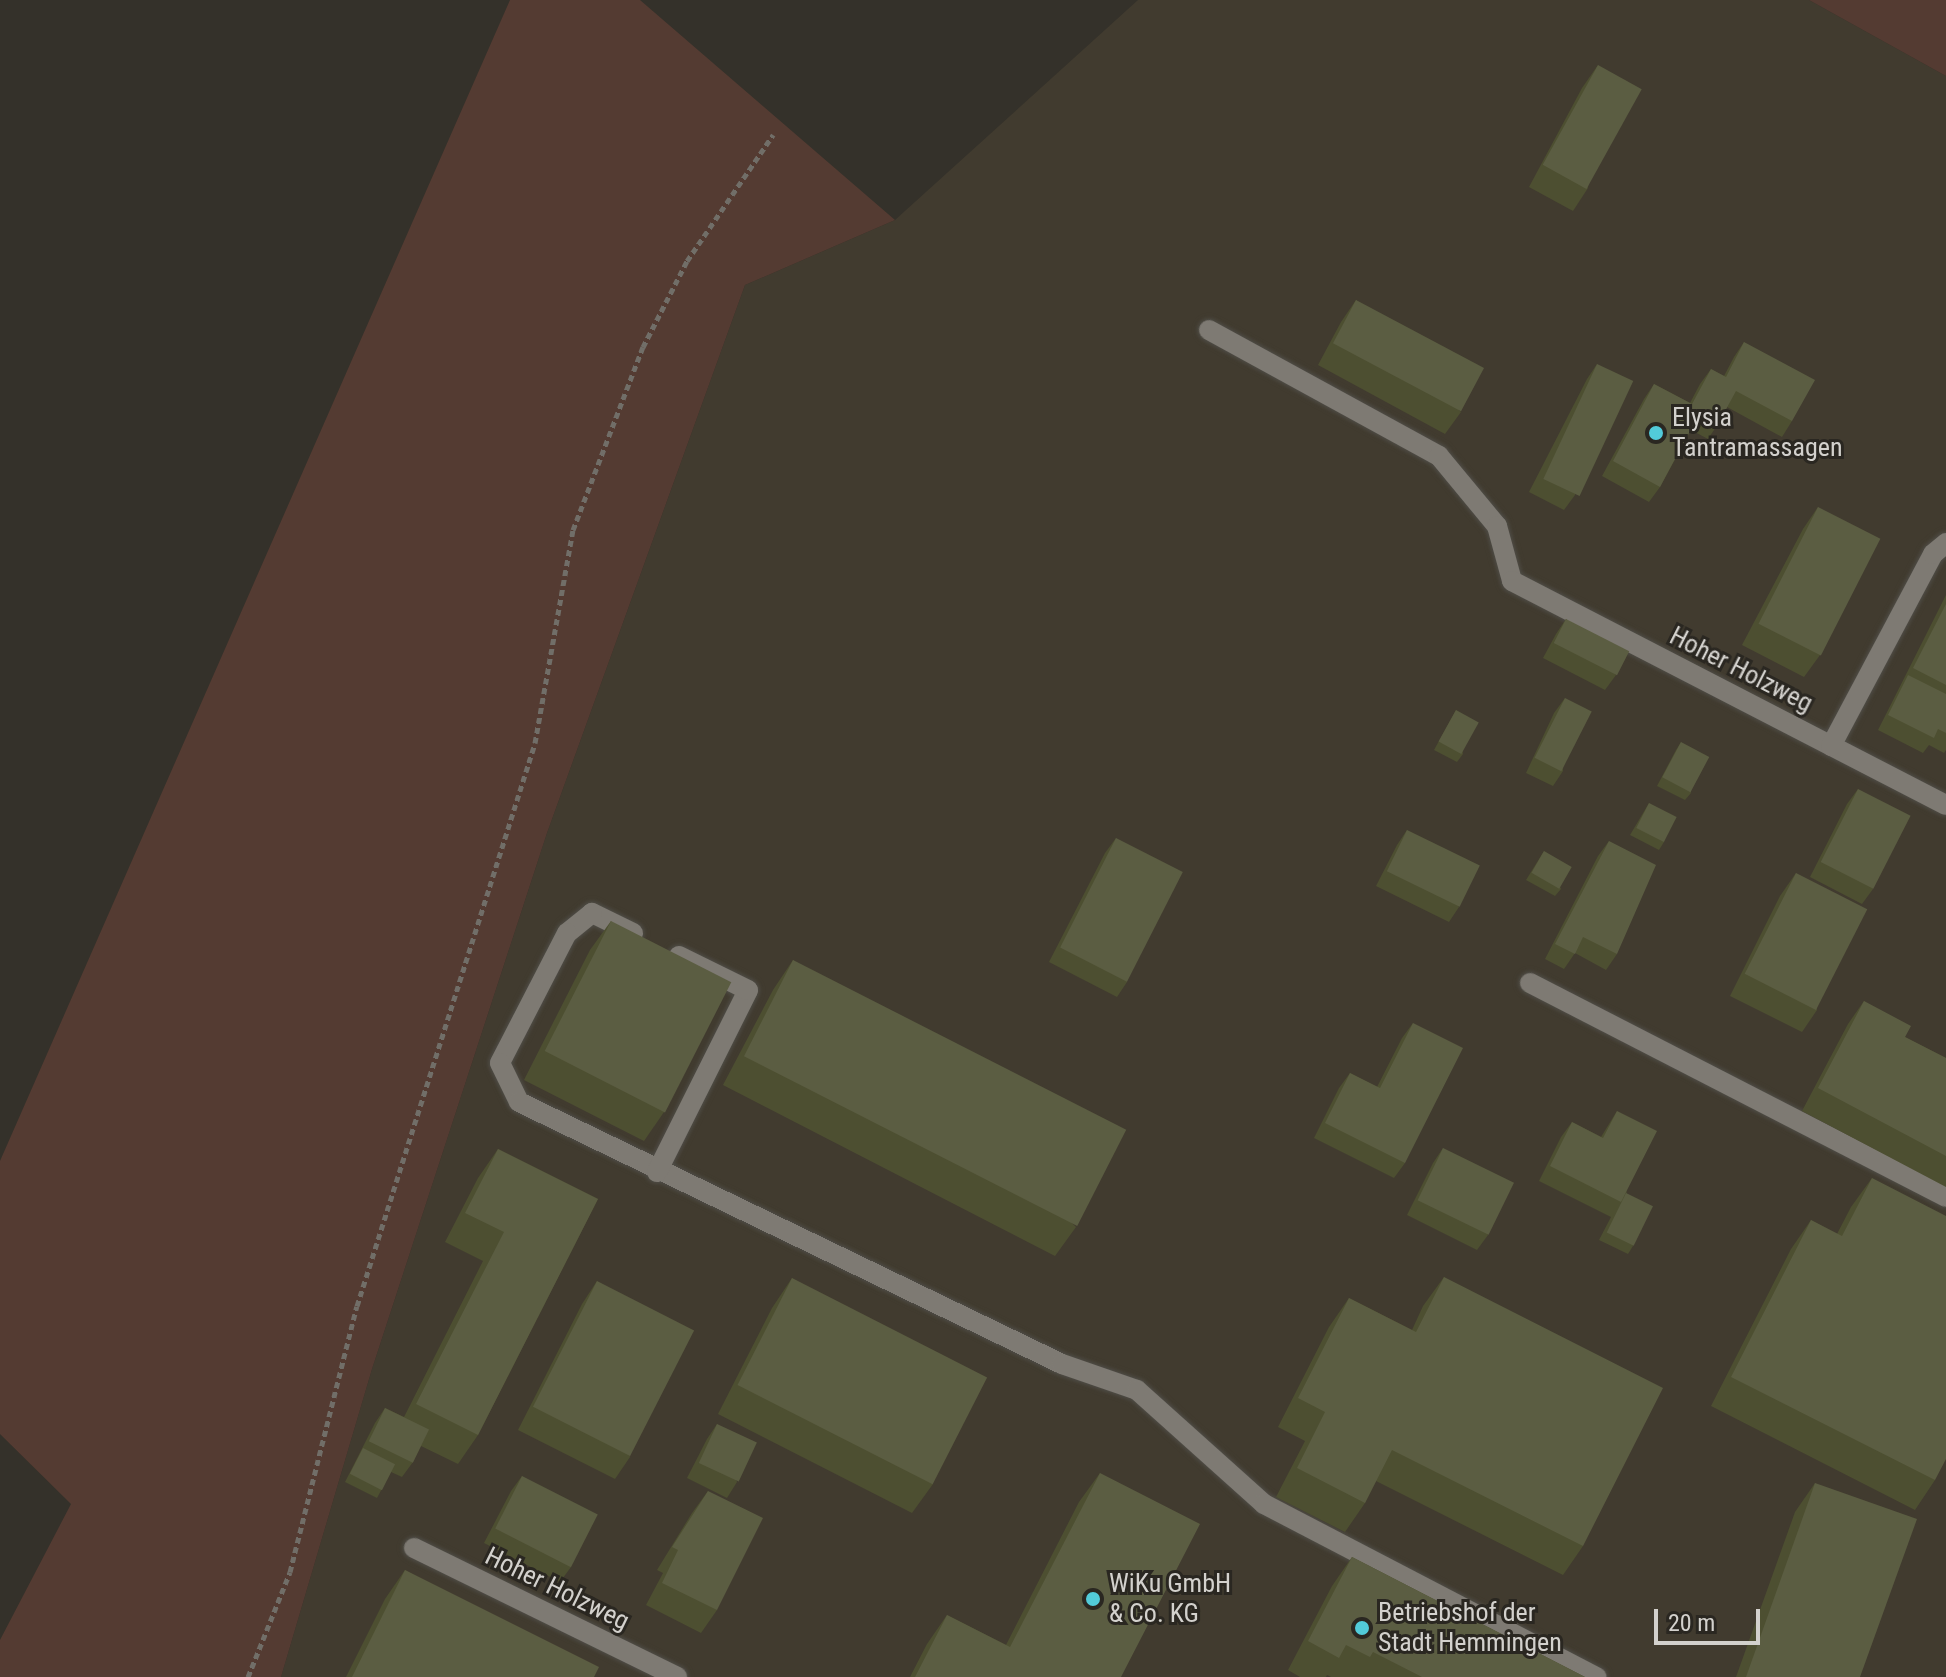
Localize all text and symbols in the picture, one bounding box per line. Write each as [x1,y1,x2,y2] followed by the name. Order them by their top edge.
[1672,402,1843,464] place label: Elysia Tantramassagen
[1647,424,1665,442] marker: Elysia Tantramassagen
[1664,621,1818,719] street label: Hoher Holzweg
[480,1541,634,1637] street label: Hoher Holzweg
[1109,1568,1231,1630] place label: WiKu GmbH & Co. KG
[1084,1590,1102,1608] marker: WiKu GmbH & Co. KG
[1658,1593,1764,1643] scale bar
[1378,1597,1562,1658] place label: Betriebshof der Stadt Hemmingen
[1668,1609,1715,1637] text: 20 m
[1353,1619,1371,1637] marker: Betriebshof der Stadt Hemmingen

